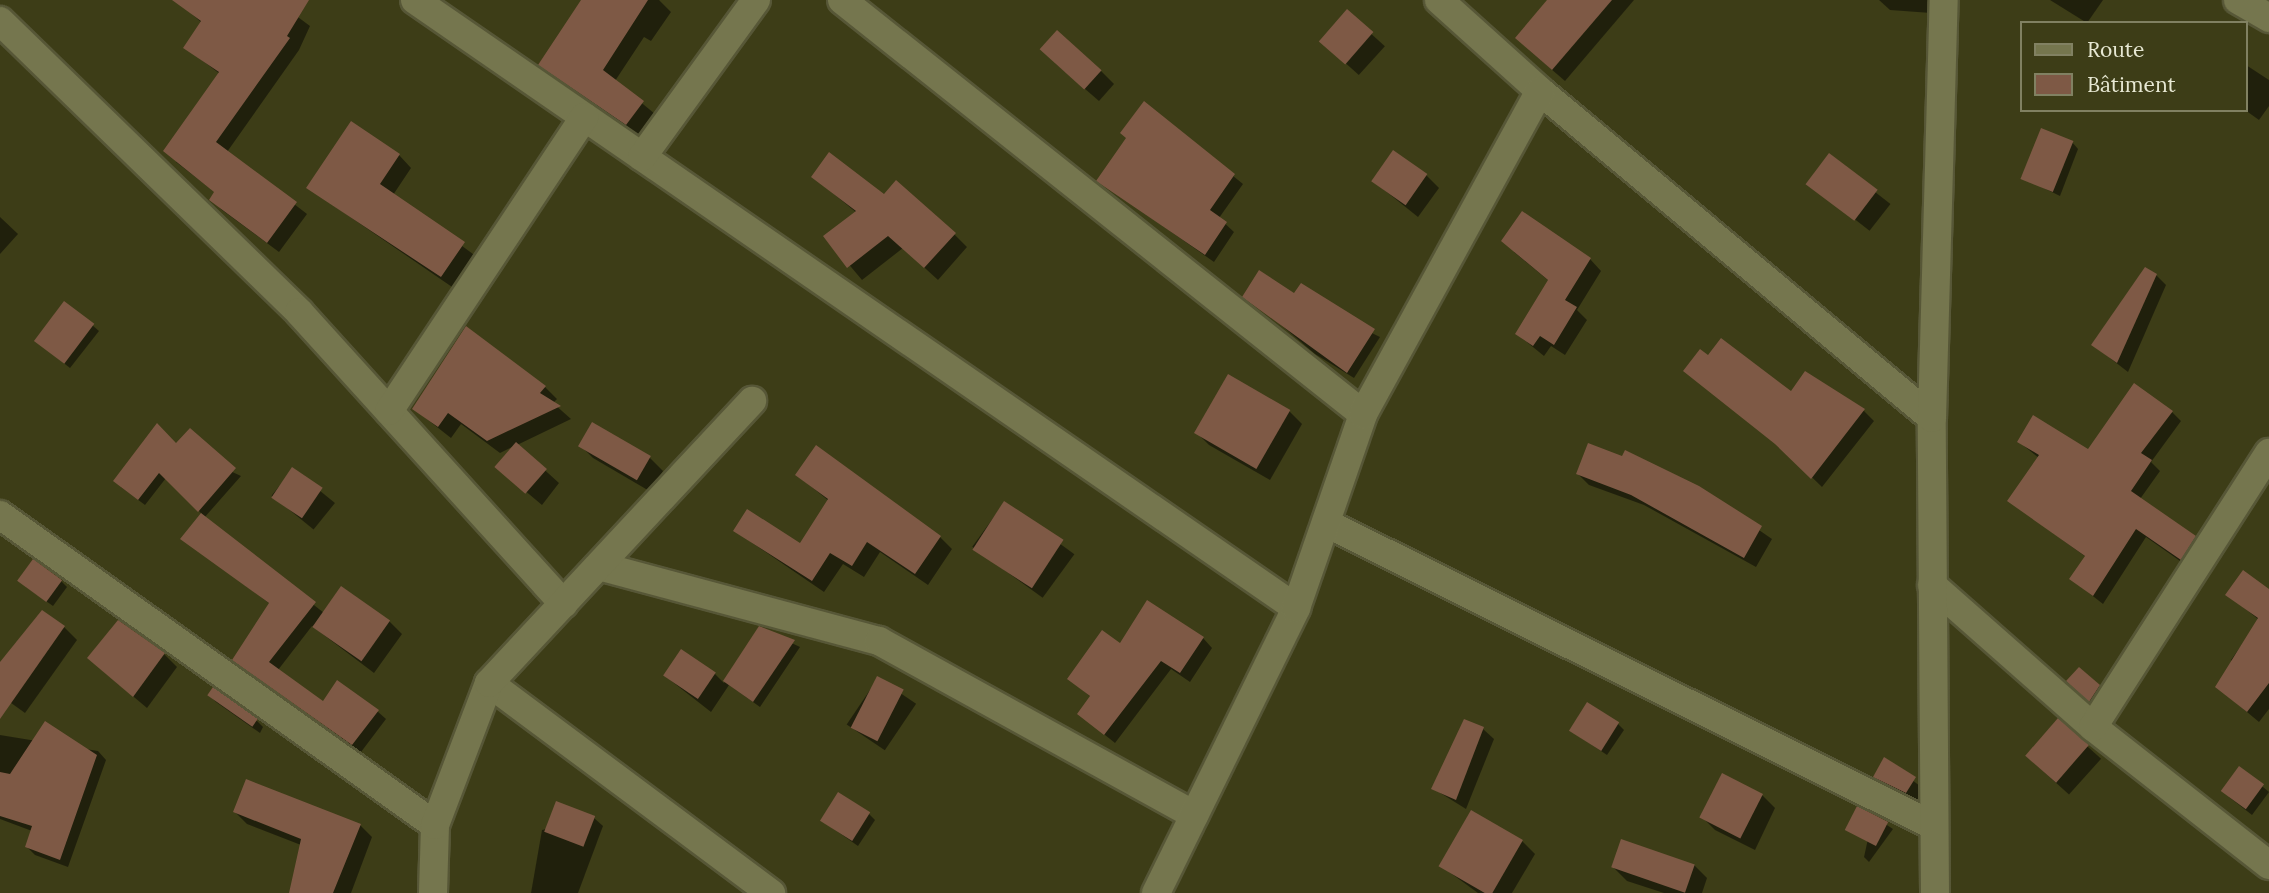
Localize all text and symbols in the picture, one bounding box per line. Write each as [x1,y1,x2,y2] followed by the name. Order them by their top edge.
[2021,21,2248,112] legend
[2087,36,2144,63] text: Route
[2087,71,2176,98] text: Bâtiment

